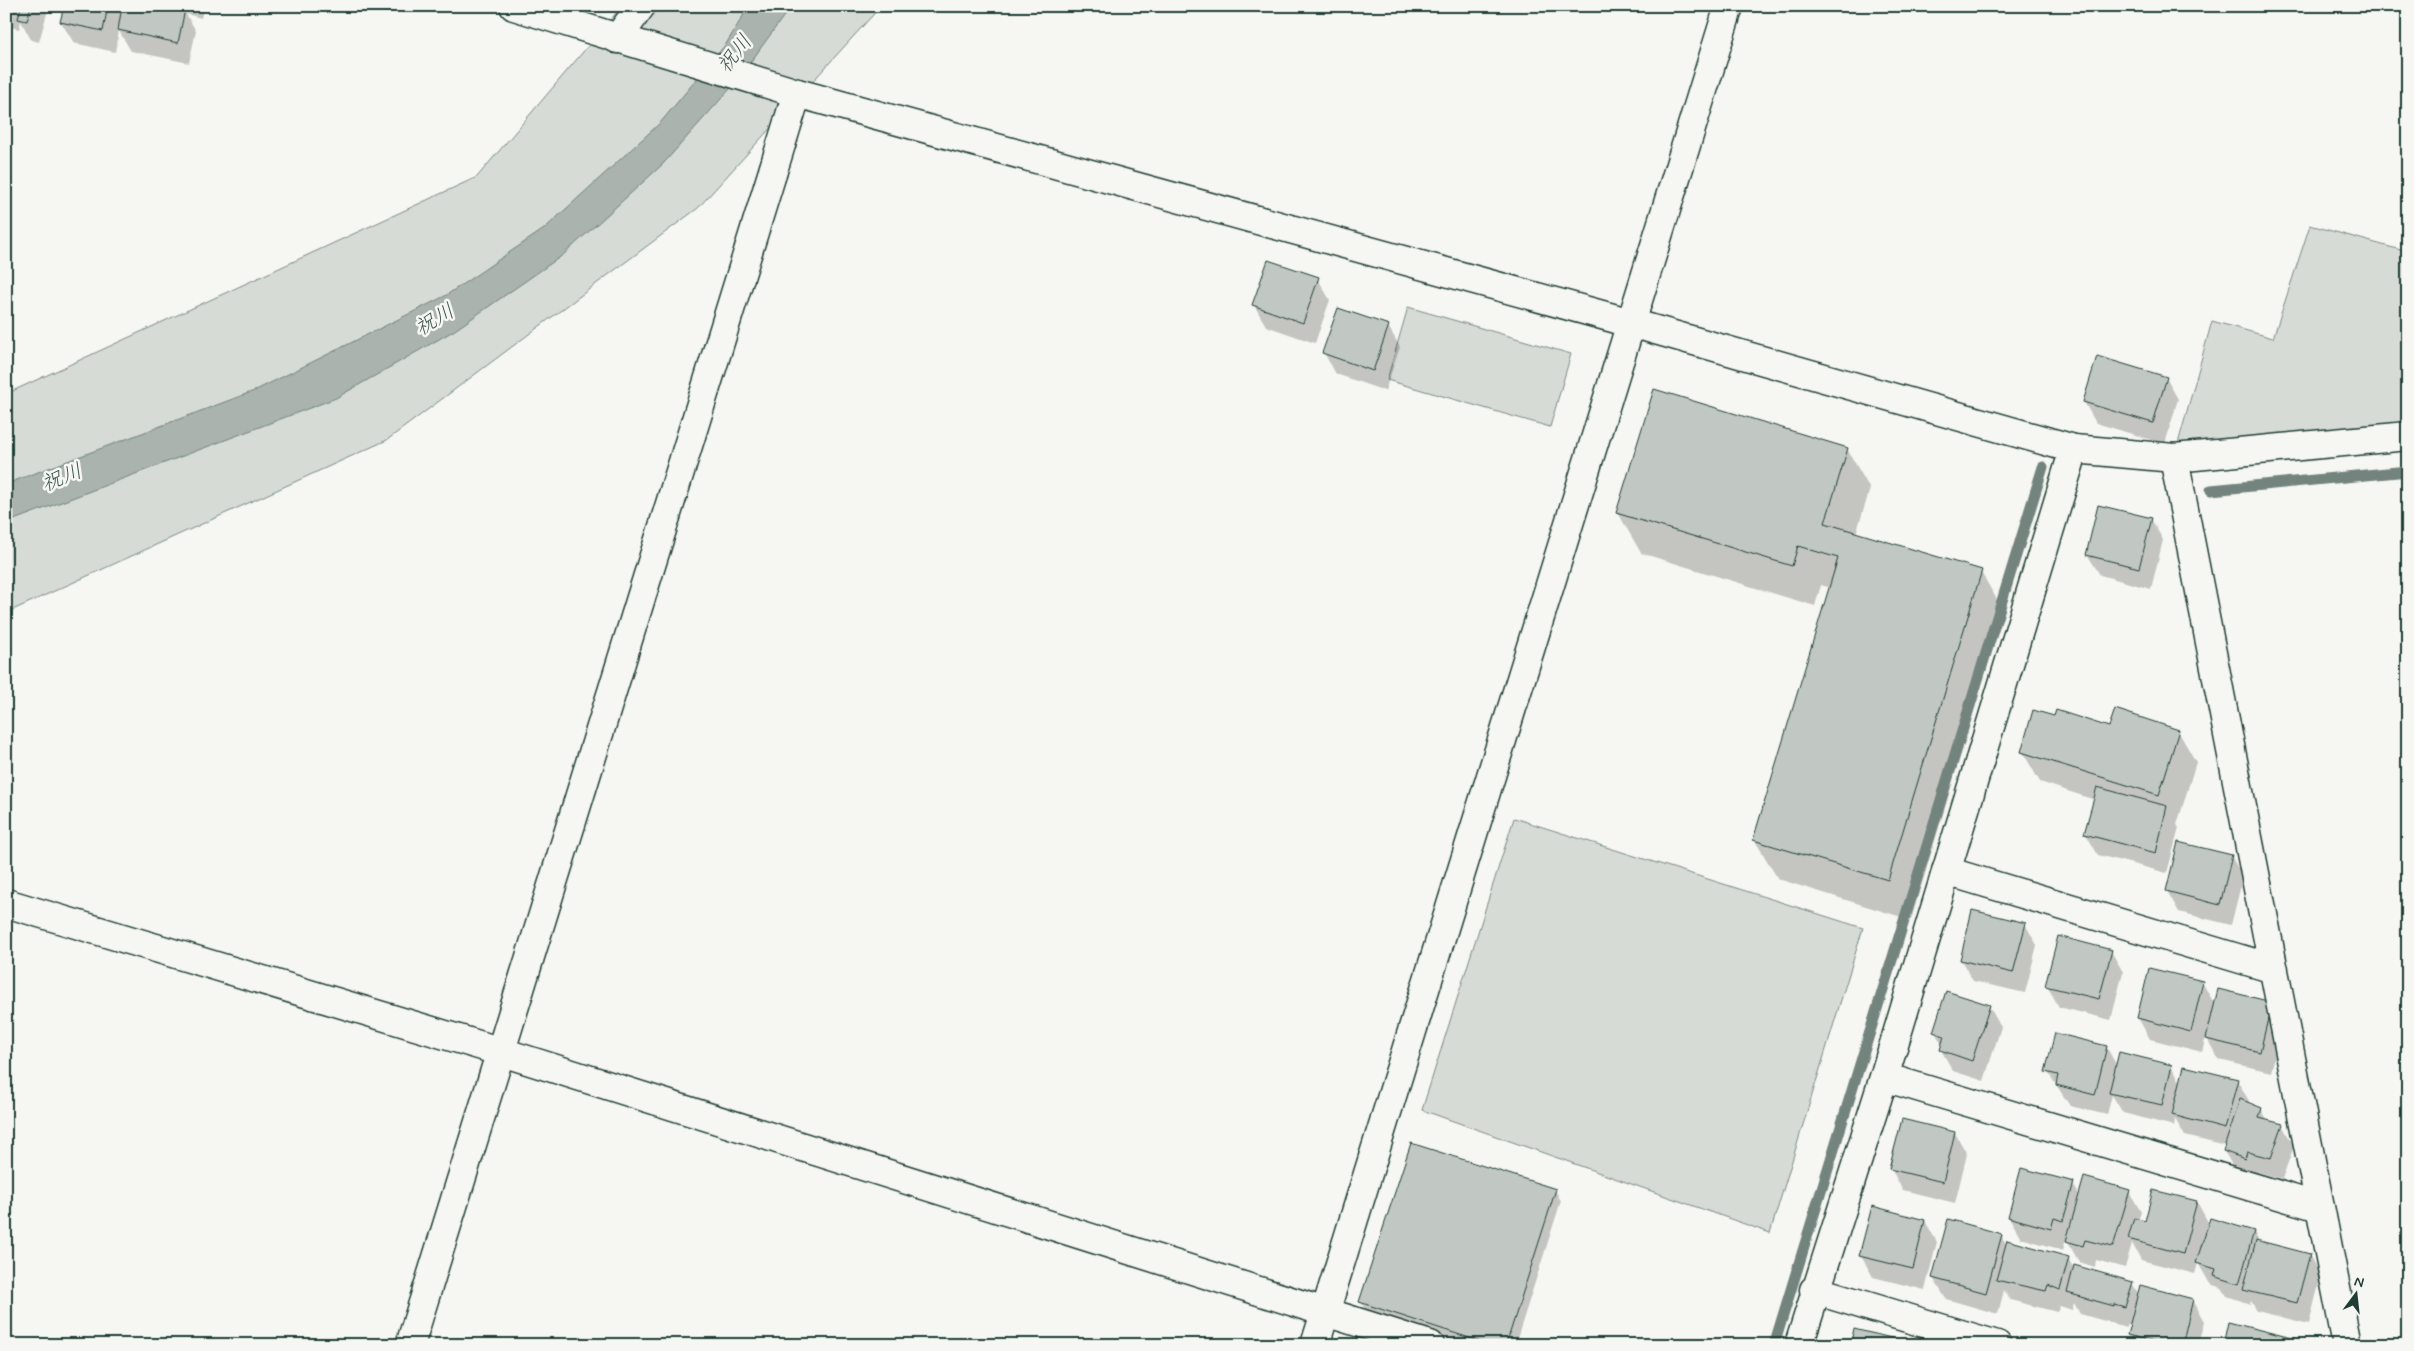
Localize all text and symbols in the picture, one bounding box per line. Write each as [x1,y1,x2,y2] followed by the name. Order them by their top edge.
[711,29,759,79] water label: 祝川
[410,297,460,343] water label: 祝川
[37,457,87,499] water label: 祝川
[2332,1268,2382,1318] north arrow
[2352,1273,2366,1292] text: N

